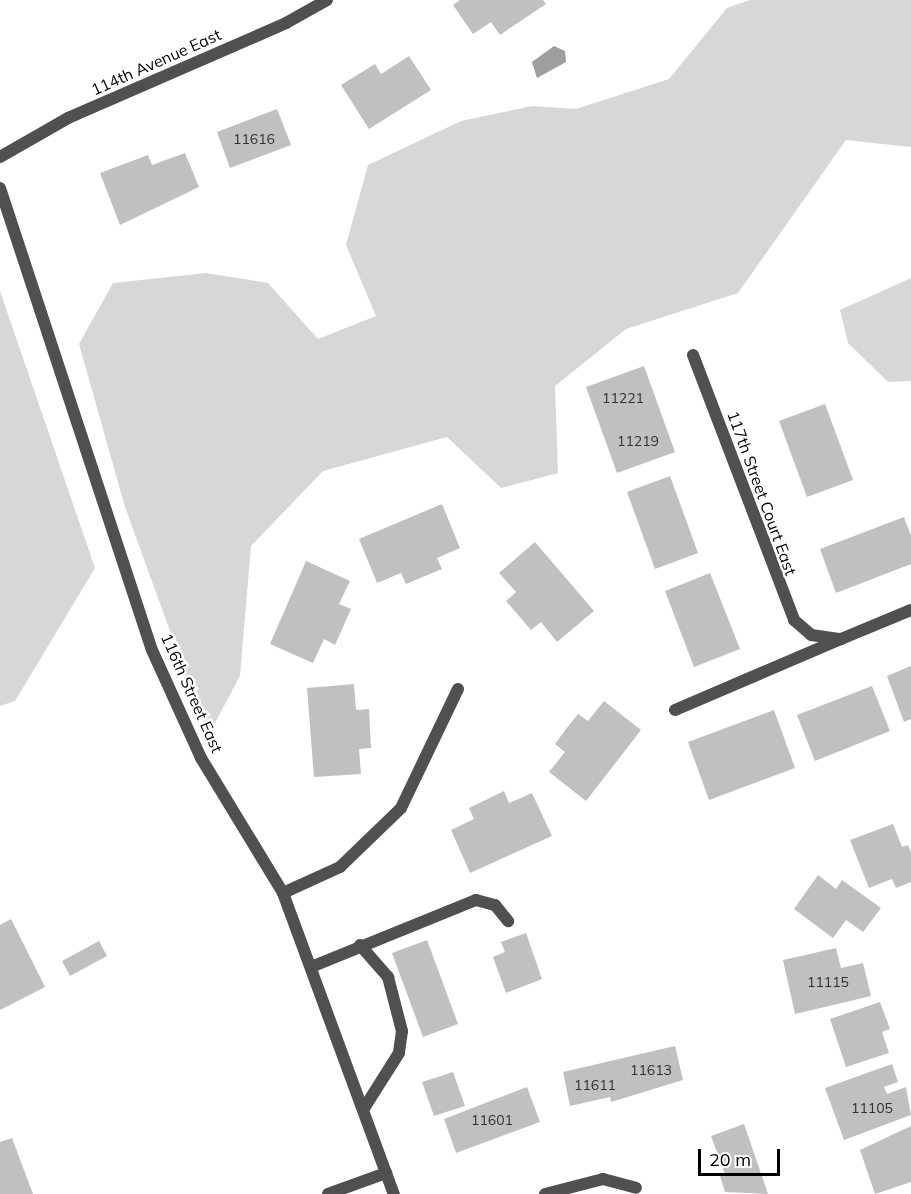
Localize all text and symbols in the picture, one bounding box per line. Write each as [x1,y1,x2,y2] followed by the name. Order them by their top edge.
[88,25,224,99] street label: 114th Avenue East
[233,131,275,147] house number: 11616
[602,390,644,406] house number: 11221
[723,408,801,578] street label: 117th Street Court East
[617,433,659,449] house number: 11219
[157,630,227,756] street label: 116th Street East
[807,974,849,990] house number: 11115
[630,1062,672,1078] house number: 11613
[574,1077,616,1093] house number: 11611
[851,1100,893,1116] house number: 11105
[471,1112,513,1128] house number: 11601
[701,1137,784,1175] scale bar
[709,1148,751,1171] text: 20 m

